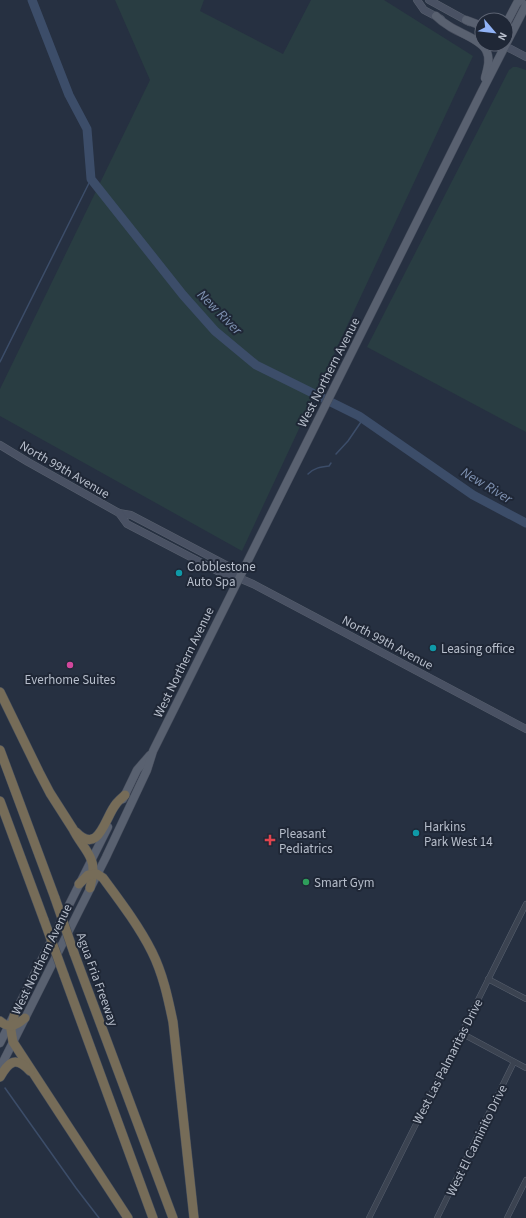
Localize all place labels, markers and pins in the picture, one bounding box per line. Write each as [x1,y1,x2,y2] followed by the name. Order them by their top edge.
[187,558,256,591] place label: Cobblestone Auto Spa
[174,568,184,578] marker: Cobblestone Auto Spa
[441,640,515,658] place label: Leasing office
[428,643,438,653] marker: Leasing office
[65,660,75,670] marker: Everhome Suites
[25,671,116,689] place label: Everhome Suites
[424,818,493,851] place label: Harkins Park West 14
[279,825,333,858] place label: Pleasant Pediatrics
[411,828,421,838] marker: Harkins Park West 14
[264,834,276,846] marker: Pleasant Pediatrics
[314,874,375,892] place label: Smart Gym
[301,877,311,887] marker: Smart Gym

